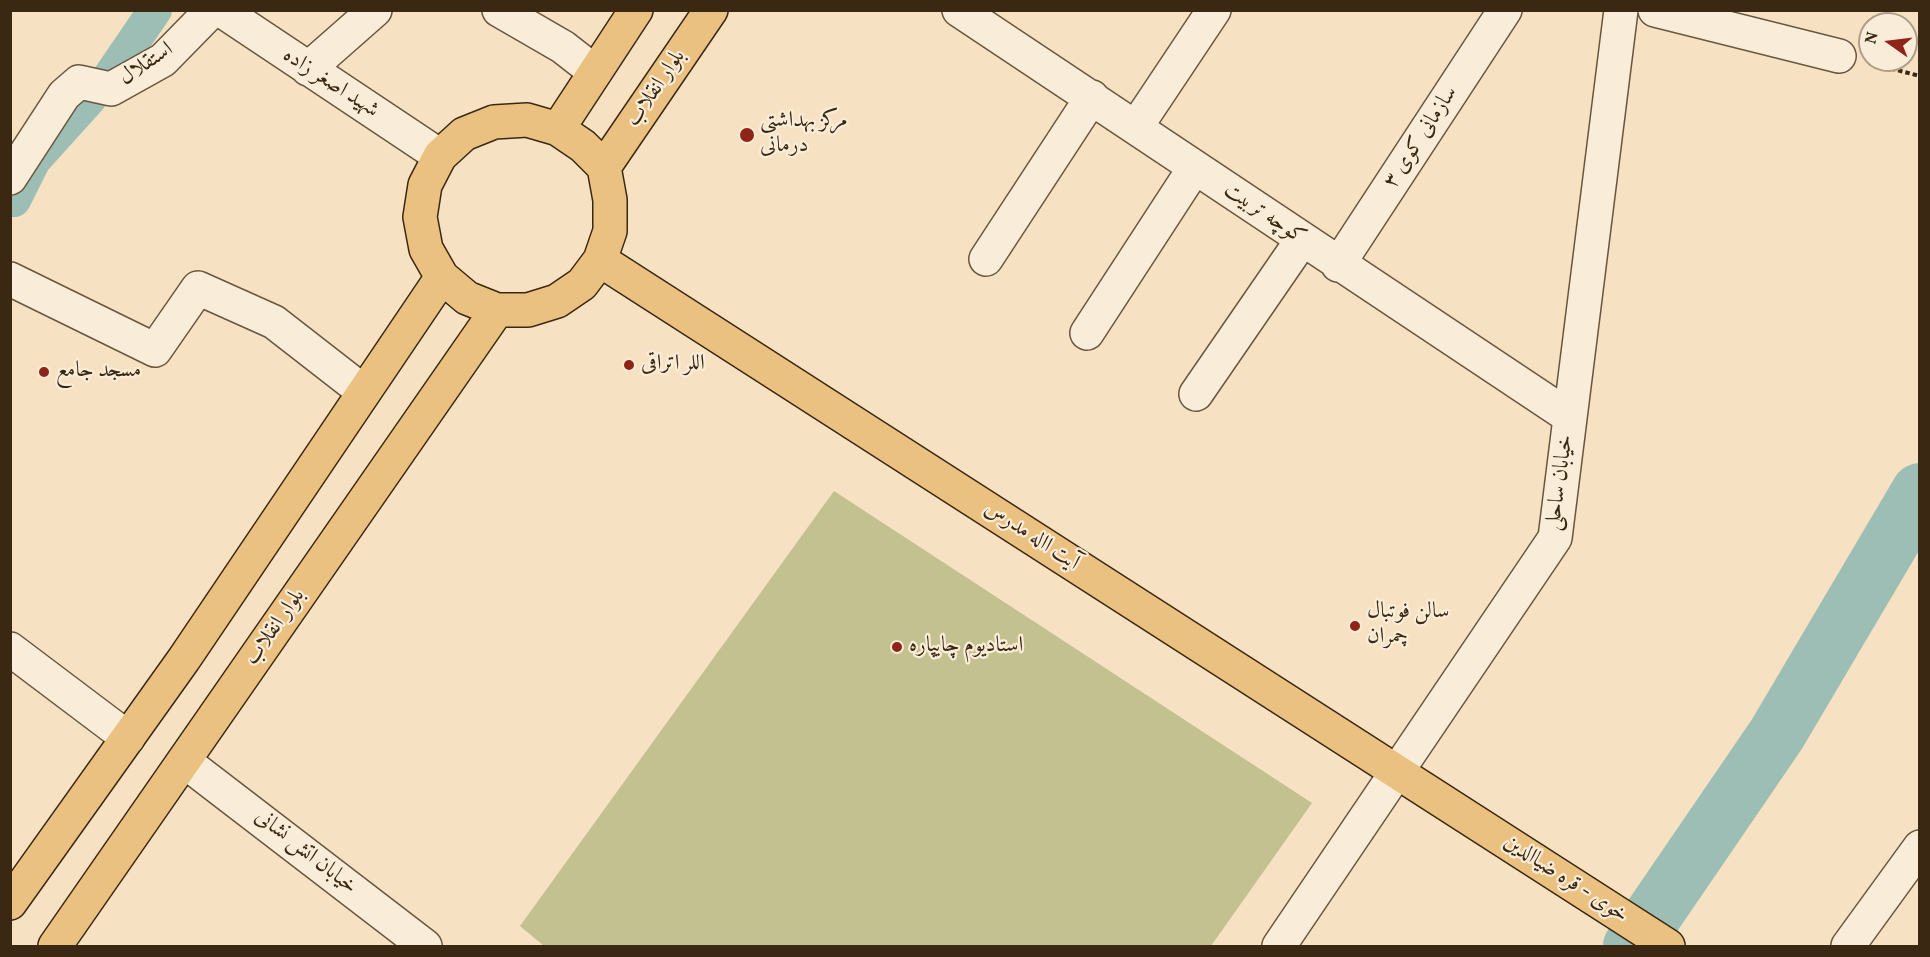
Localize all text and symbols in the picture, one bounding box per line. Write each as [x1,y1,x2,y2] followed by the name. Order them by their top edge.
[1858,12,1918,72] north arrow
[1860,30,1885,46] text: N
[115,37,179,93] street label: استقلال
[277,43,383,125] street label: شهید اصغر زاده
[622,45,692,133] street label: بلوار انقلاب
[1379,82,1465,194] street label: سازمانی کوی ۳
[760,109,848,160] place label: مرکز بهداشتی درمانی
[738,126,756,144] marker: مرکز بهداشتی درمانی
[1218,178,1310,252] street label: کوچه تربیت
[641,352,705,378] place label: اللر اتراقی
[622,358,636,372] marker: اللر اتراقی
[56,359,141,385] place label: مسجد جامع
[37,365,51,379] marker: مسجد جامع
[1541,433,1581,533] street label: خیابان ساحلی
[978,496,1084,578] street label: آیت االه مدرس
[240,585,312,671] street label: بلوار انقلاب
[1367,600,1449,652] place label: سالن فوتبال چمران
[1348,619,1362,633] marker: سالن فوتبال چمران
[909,634,1023,660] place label: استادیوم چایپاره
[890,640,904,654] marker: استادیوم چایپاره
[248,805,362,901] street label: خیابان اتش نشانی
[1498,830,1632,930] street label: خوی - قره ضیاالدین

